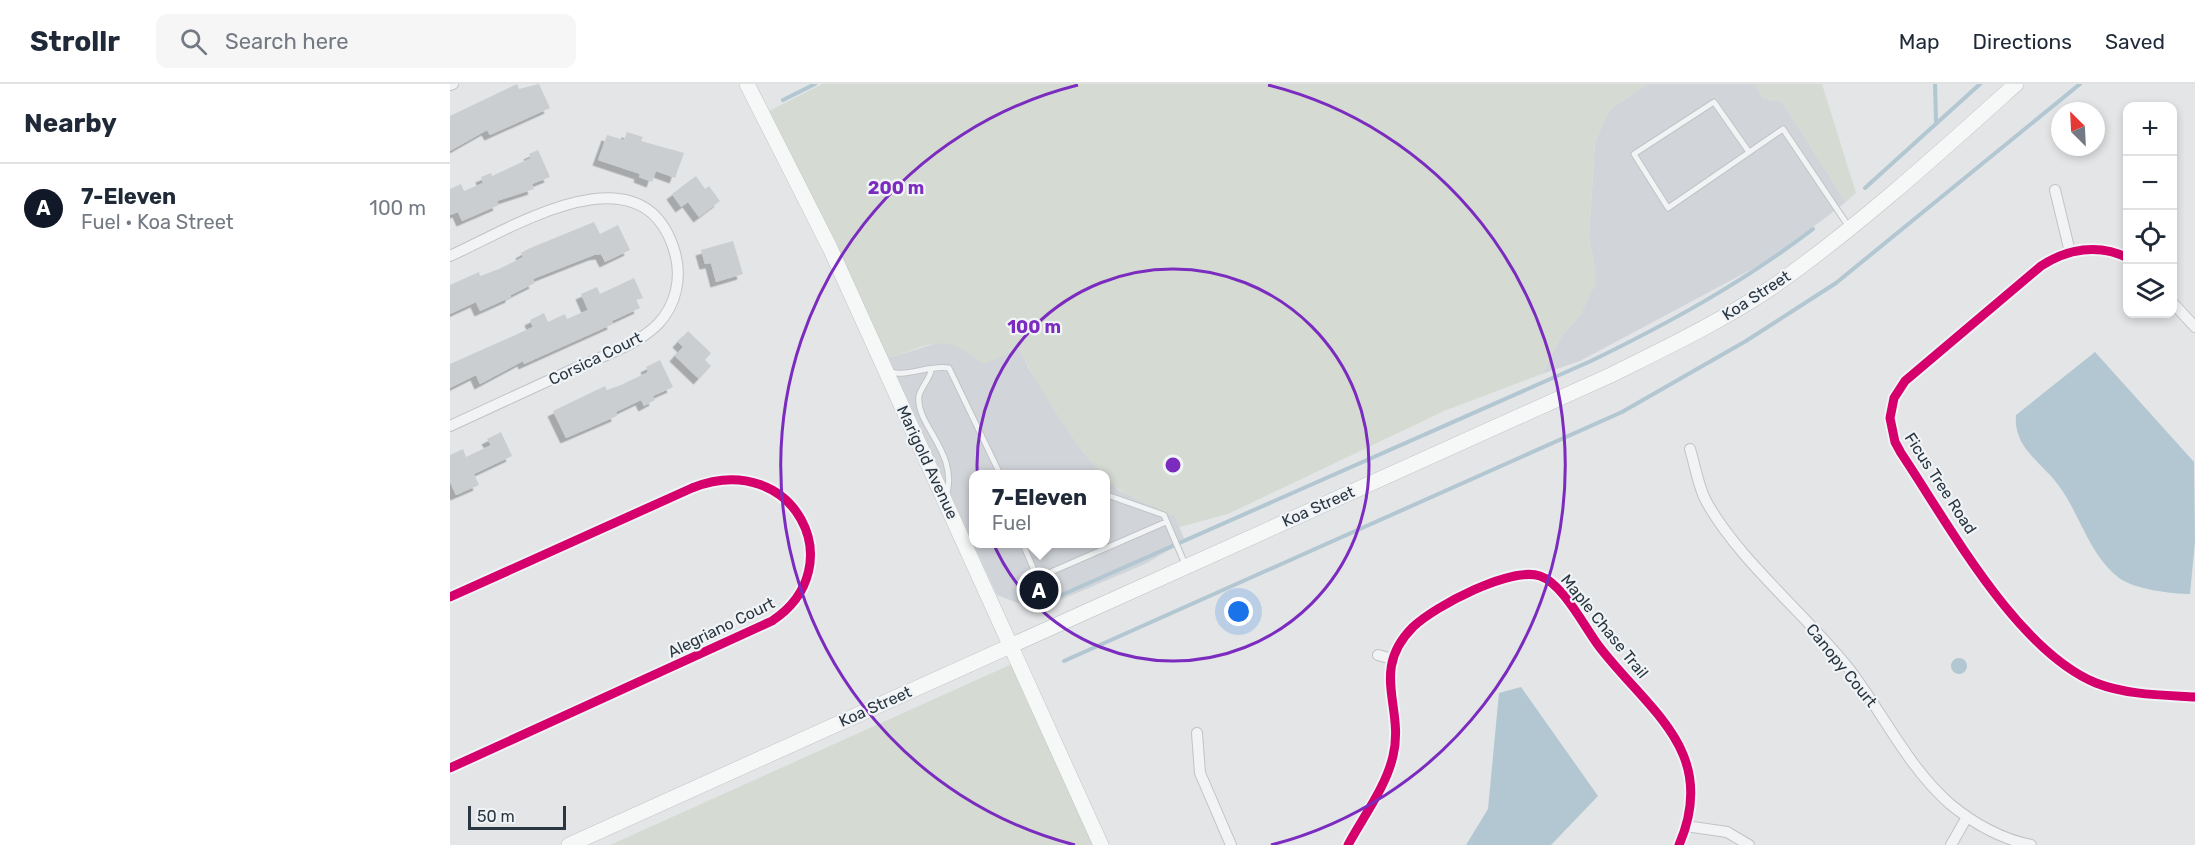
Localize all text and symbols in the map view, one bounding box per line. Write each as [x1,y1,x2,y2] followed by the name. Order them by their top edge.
[156,14,576,68] search box
[30,25,120,58] text: Strollr
[177,25,210,58] icon: search
[225,28,348,55] text: Search here
[1899,29,1940,54] text: Map
[1973,29,2072,54] text: Directions
[2105,29,2165,54] text: Saved
[2051,102,2105,156] north arrow
[2123,102,2177,318] map controls
[2123,102,2177,156] button: +
[24,108,117,139] text: Nearby
[2123,156,2177,210] button: −
[868,177,924,199] text: 200 m
[81,183,176,210] text: 7-Eleven
[36,196,51,220] text: A
[369,196,426,220] text: 100 m
[81,210,234,234] text: Fuel · Koa Street
[2123,210,2177,264] button: locate
[2123,264,2177,318] button: layers
[1719,266,1794,324] street label: Koa Street
[1007,316,1061,338] text: 100 m
[546,328,645,389] street label: Corsica Court
[893,402,962,522] street label: Marigold Avenue
[1901,429,1980,538] street label: Ficus Tree Road
[1163,455,1183,475] centre of rings
[969,470,1110,548] popup
[1279,482,1357,531] street label: Koa Street
[992,484,1087,511] text: 7-Eleven
[992,511,1031,535] text: Fuel
[1020,568,1058,612] pin: A
[1557,571,1652,682] street label: Maple Chase Trail
[665,593,778,662] street label: Alegriano Court
[1224,597,1253,626] your location
[1802,620,1881,711] street label: Canopy Court
[836,682,914,731] street label: Koa Street
[468,803,566,830] scale bar
[477,807,515,826] text: 50 m

